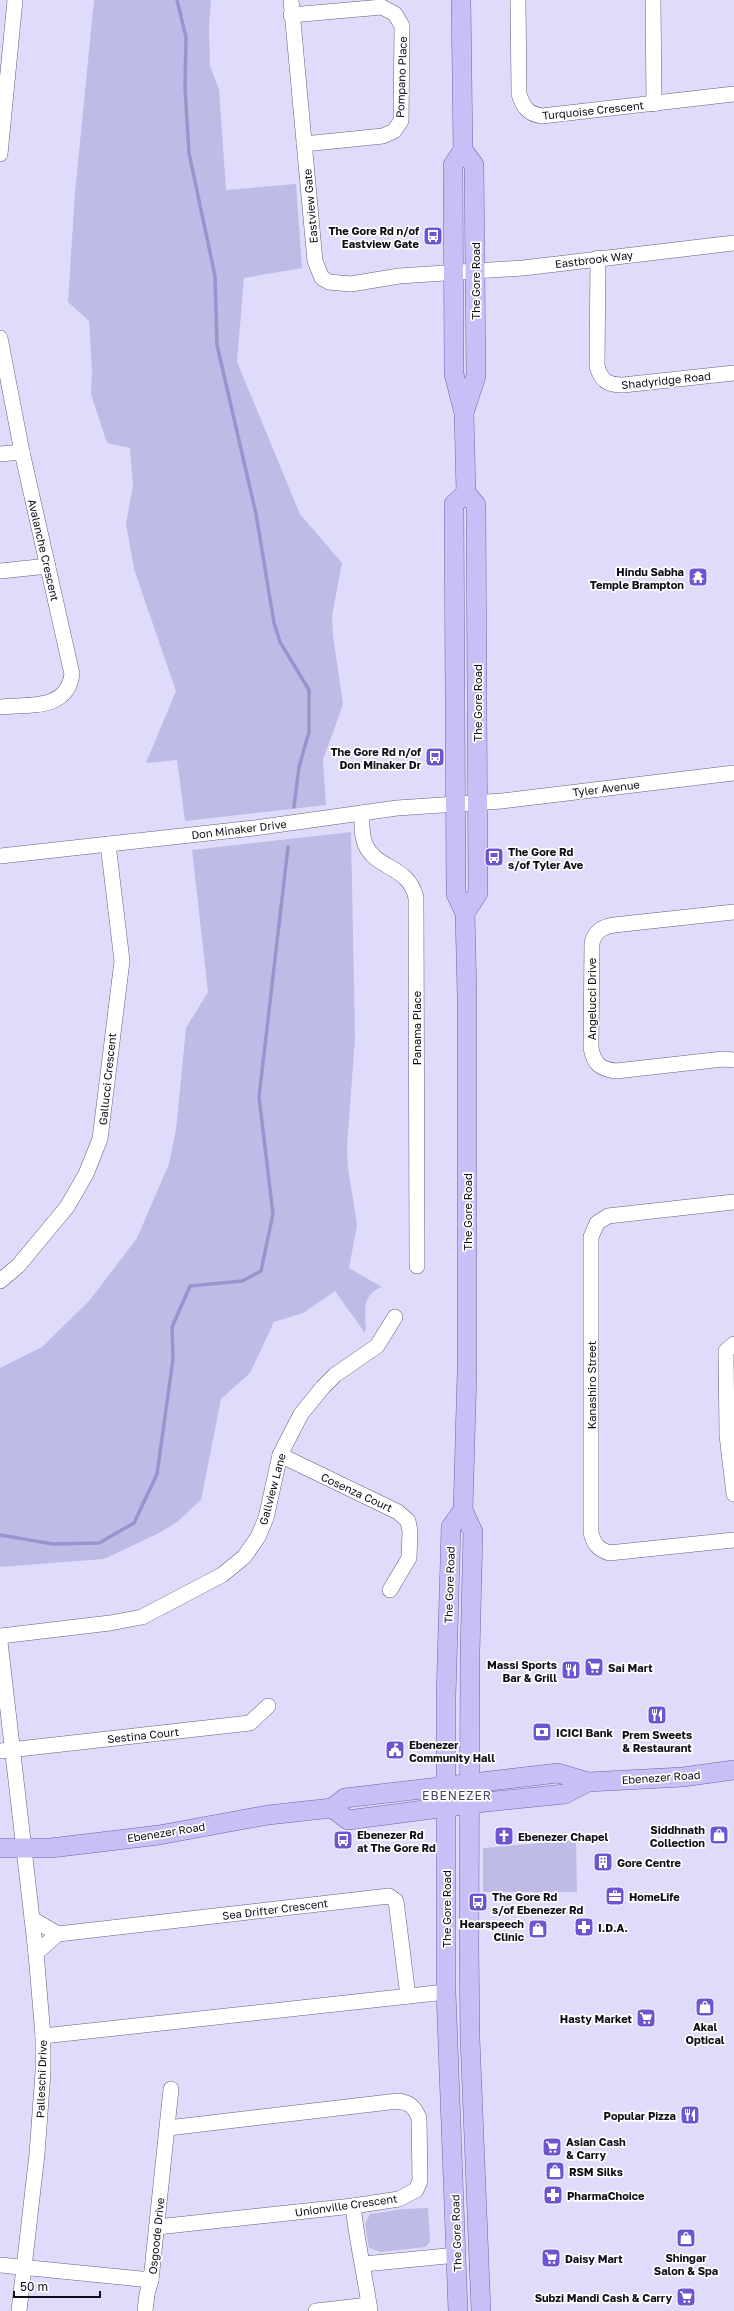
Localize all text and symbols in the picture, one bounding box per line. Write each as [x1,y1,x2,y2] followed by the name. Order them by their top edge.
[393,36,409,118] street label: Pompano Place
[542,98,644,122] street label: Turquoise Crescent
[300,168,320,244] street label: Eastview Gate
[328,224,419,250] place label: The Gore Rd n/of Eastview Gate
[422,225,444,247] bus stop icon: The Gore Rd n/of Eastview Gate
[469,242,482,320] street label: The Gore Road
[554,248,634,270] street label: Eastbrook Way
[621,369,711,391] street label: Shadyridge Road
[26,498,62,602] street label: Avalanche Crescent
[590,565,684,591] place label: Hindu Sabha Temple Brampton
[687,566,709,588] temple icon: Hindu Sabha Temple Brampton
[471,664,484,742] street label: The Gore Road
[330,745,422,771] place label: The Gore Rd n/of Don Minaker Dr
[424,746,446,768] bus stop icon: The Gore Rd n/of Don Minaker Dr
[572,777,640,799] street label: Tyler Avenue
[191,817,287,841] street label: Don Minaker Drive
[508,845,584,871] place label: The Gore Rd s/of Tyler Ave
[483,846,505,868] bus stop icon: The Gore Rd s/of Tyler Ave
[585,958,598,1040] street label: Angelucci Drive
[410,991,423,1065] street label: Panama Place
[96,1032,118,1126] street label: Gallucci Crescent
[461,1173,474,1251] street label: The Gore Road
[585,1341,598,1429] street label: Kanashiro Street
[256,1452,288,1526] street label: Gallview Lane
[319,1470,395,1514] street label: Cosenza Court
[441,1546,457,1624] street label: The Gore Road
[583,1656,605,1678] supermarket icon: Sai Mart
[487,1658,557,1684] place label: Massi Sports Bar & Grill
[560,1659,582,1681] restaurant icon: Massi Sports Bar & Grill
[608,1661,653,1674] place label: Sai Mart
[646,1704,668,1726] restaurant icon: Prem Sweets & Restaurant
[531,1721,553,1743] bank icon: ICICI Bank
[107,1725,179,1745] street label: Sestina Court
[556,1726,613,1739] place label: ICICI Bank
[622,1728,692,1754] place label: Prem Sweets & Restaurant
[409,1738,495,1764] place label: Ebenezer Community Hall
[384,1739,406,1761] public building icon: Ebenezer Community Hall
[621,1768,701,1786] street label: Ebenezer Road
[422,1788,492,1803] district label: EBENEZER
[126,1819,206,1845] street label: Ebenezer Road
[650,1823,705,1849] place label: Siddhnath Collection
[708,1824,730,1846] shop icon: Siddhnath Collection
[493,1825,515,1847] church icon: Ebenezer Chapel
[357,1828,436,1854] place label: Ebenezer Rd at The Gore Rd
[332,1829,354,1851] bus stop icon: Ebenezer Rd at The Gore Rd
[518,1830,608,1843] place label: Ebenezer Chapel
[592,1851,614,1873] building icon: Gore Centre
[617,1856,682,1869] place label: Gore Centre
[440,1870,453,1948] street label: The Gore Road
[604,1885,626,1907] office icon: HomeLife
[492,1890,584,1916] place label: The Gore Rd s/of Ebenezer Rd
[629,1890,680,1903] place label: HomeLife
[467,1891,489,1913] bus stop icon: The Gore Rd s/of Ebenezer Rd
[221,1896,329,1922] street label: Sea Drifter Crescent
[573,1916,595,1938] pharmacy icon: I.D.A.
[460,1917,525,1943] place label: Hearspeech Clinic
[527,1918,549,1940] shop icon: Hearspeech Clinic
[598,1921,628,1934] place label: I.D.A.
[694,1996,716,2018] shop icon: Akal Optical
[635,2007,657,2029] supermarket icon: Hasty Market
[560,2012,633,2025] place label: Hasty Market
[686,2020,725,2046] place label: Akal Optical
[33,2040,49,2118] street label: Palleschi Drive
[679,2104,701,2126] restaurant icon: Popular Pizza
[604,2109,676,2122] place label: Popular Pizza
[566,2135,626,2161] place label: Asian Cash & Carry
[541,2136,563,2158] supermarket icon: Asian Cash & Carry
[544,2160,566,2182] shop icon: RSM Silks
[569,2165,623,2178] place label: RSM Silks
[542,2184,564,2206] pharmacy icon: PharmaChoice
[567,2189,645,2202] place label: PharmaChoice
[294,2191,398,2219] street label: Unionville Crescent
[448,2194,464,2272] street label: The Gore Road
[146,2197,166,2275] street label: Osgoode Drive
[675,2227,697,2249] shop icon: Shingar Salon & Spa
[540,2247,562,2269] supermarket icon: Daisy Mart
[654,2251,718,2277] place label: Shingar Salon & Spa
[565,2252,623,2265] place label: Daisy Mart
[14,2273,100,2299] scale bar
[20,2279,48,2294] text: 50 m
[675,2286,697,2308] supermarket icon: Subzi Mandi Cash & Carry
[535,2291,672,2304] place label: Subzi Mandi Cash & Carry

